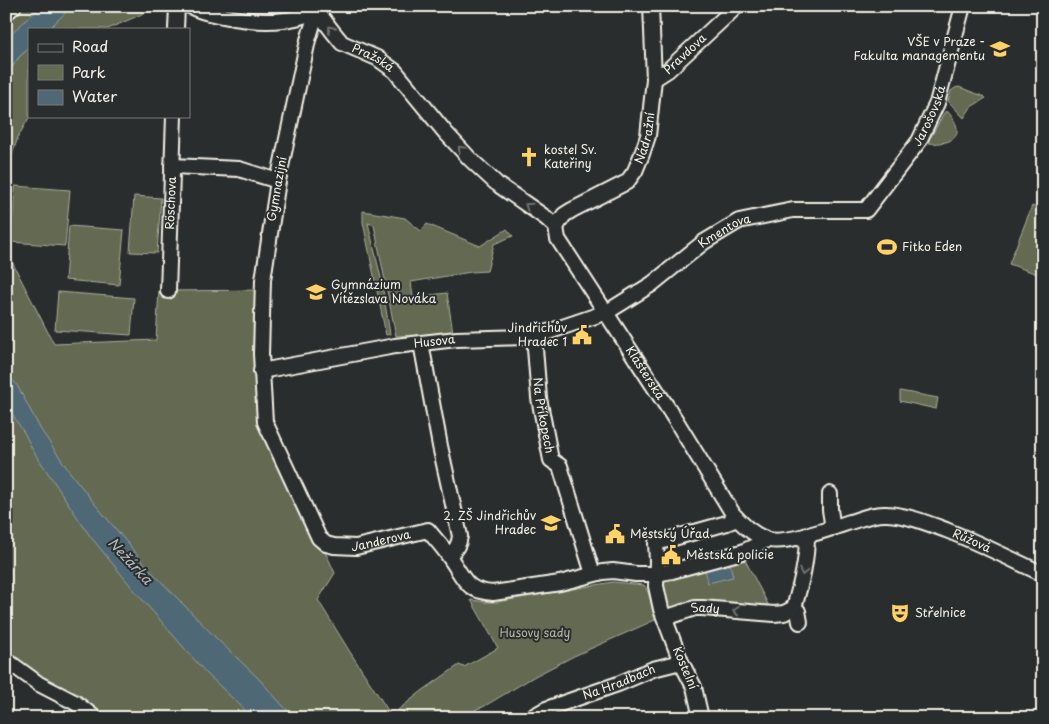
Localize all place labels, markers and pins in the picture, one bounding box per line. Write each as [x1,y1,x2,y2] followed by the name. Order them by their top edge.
[854,32,985,64] place label: VŠE v Praze - Fakulta managementu
[989,38,1011,60] school or university icon: VŠE v Praze - Fakulta managementu
[544,140,597,172] place label: kostel Sv. Kateřiny
[518,146,540,168] church icon: kostel Sv. Kateřiny
[876,236,898,258] sports icon: Fitko Eden
[902,237,962,255] place label: Fitko Eden
[331,275,437,307] place label: Gymnázium Vítězslava Nováka
[305,281,327,303] school or university icon: Gymnázium Vítězslava Nováka
[507,318,567,350] place label: Jindřichův Hradec 1
[571,324,593,346] public building icon: Jindřichův Hradec 1
[443,506,536,538] place label: 2. ZŠ Jindřichův Hradec
[540,512,562,534] school or university icon: 2. ZŠ Jindřichův Hradec
[604,523,626,545] public building icon: Městský Úřad
[630,524,710,542] place label: Městský Úřad
[660,544,682,566] public building icon: Městská policie
[686,545,774,563] place label: Městská policie
[889,602,911,624] theatre icon: Střelnice
[915,603,966,621] place label: Střelnice

